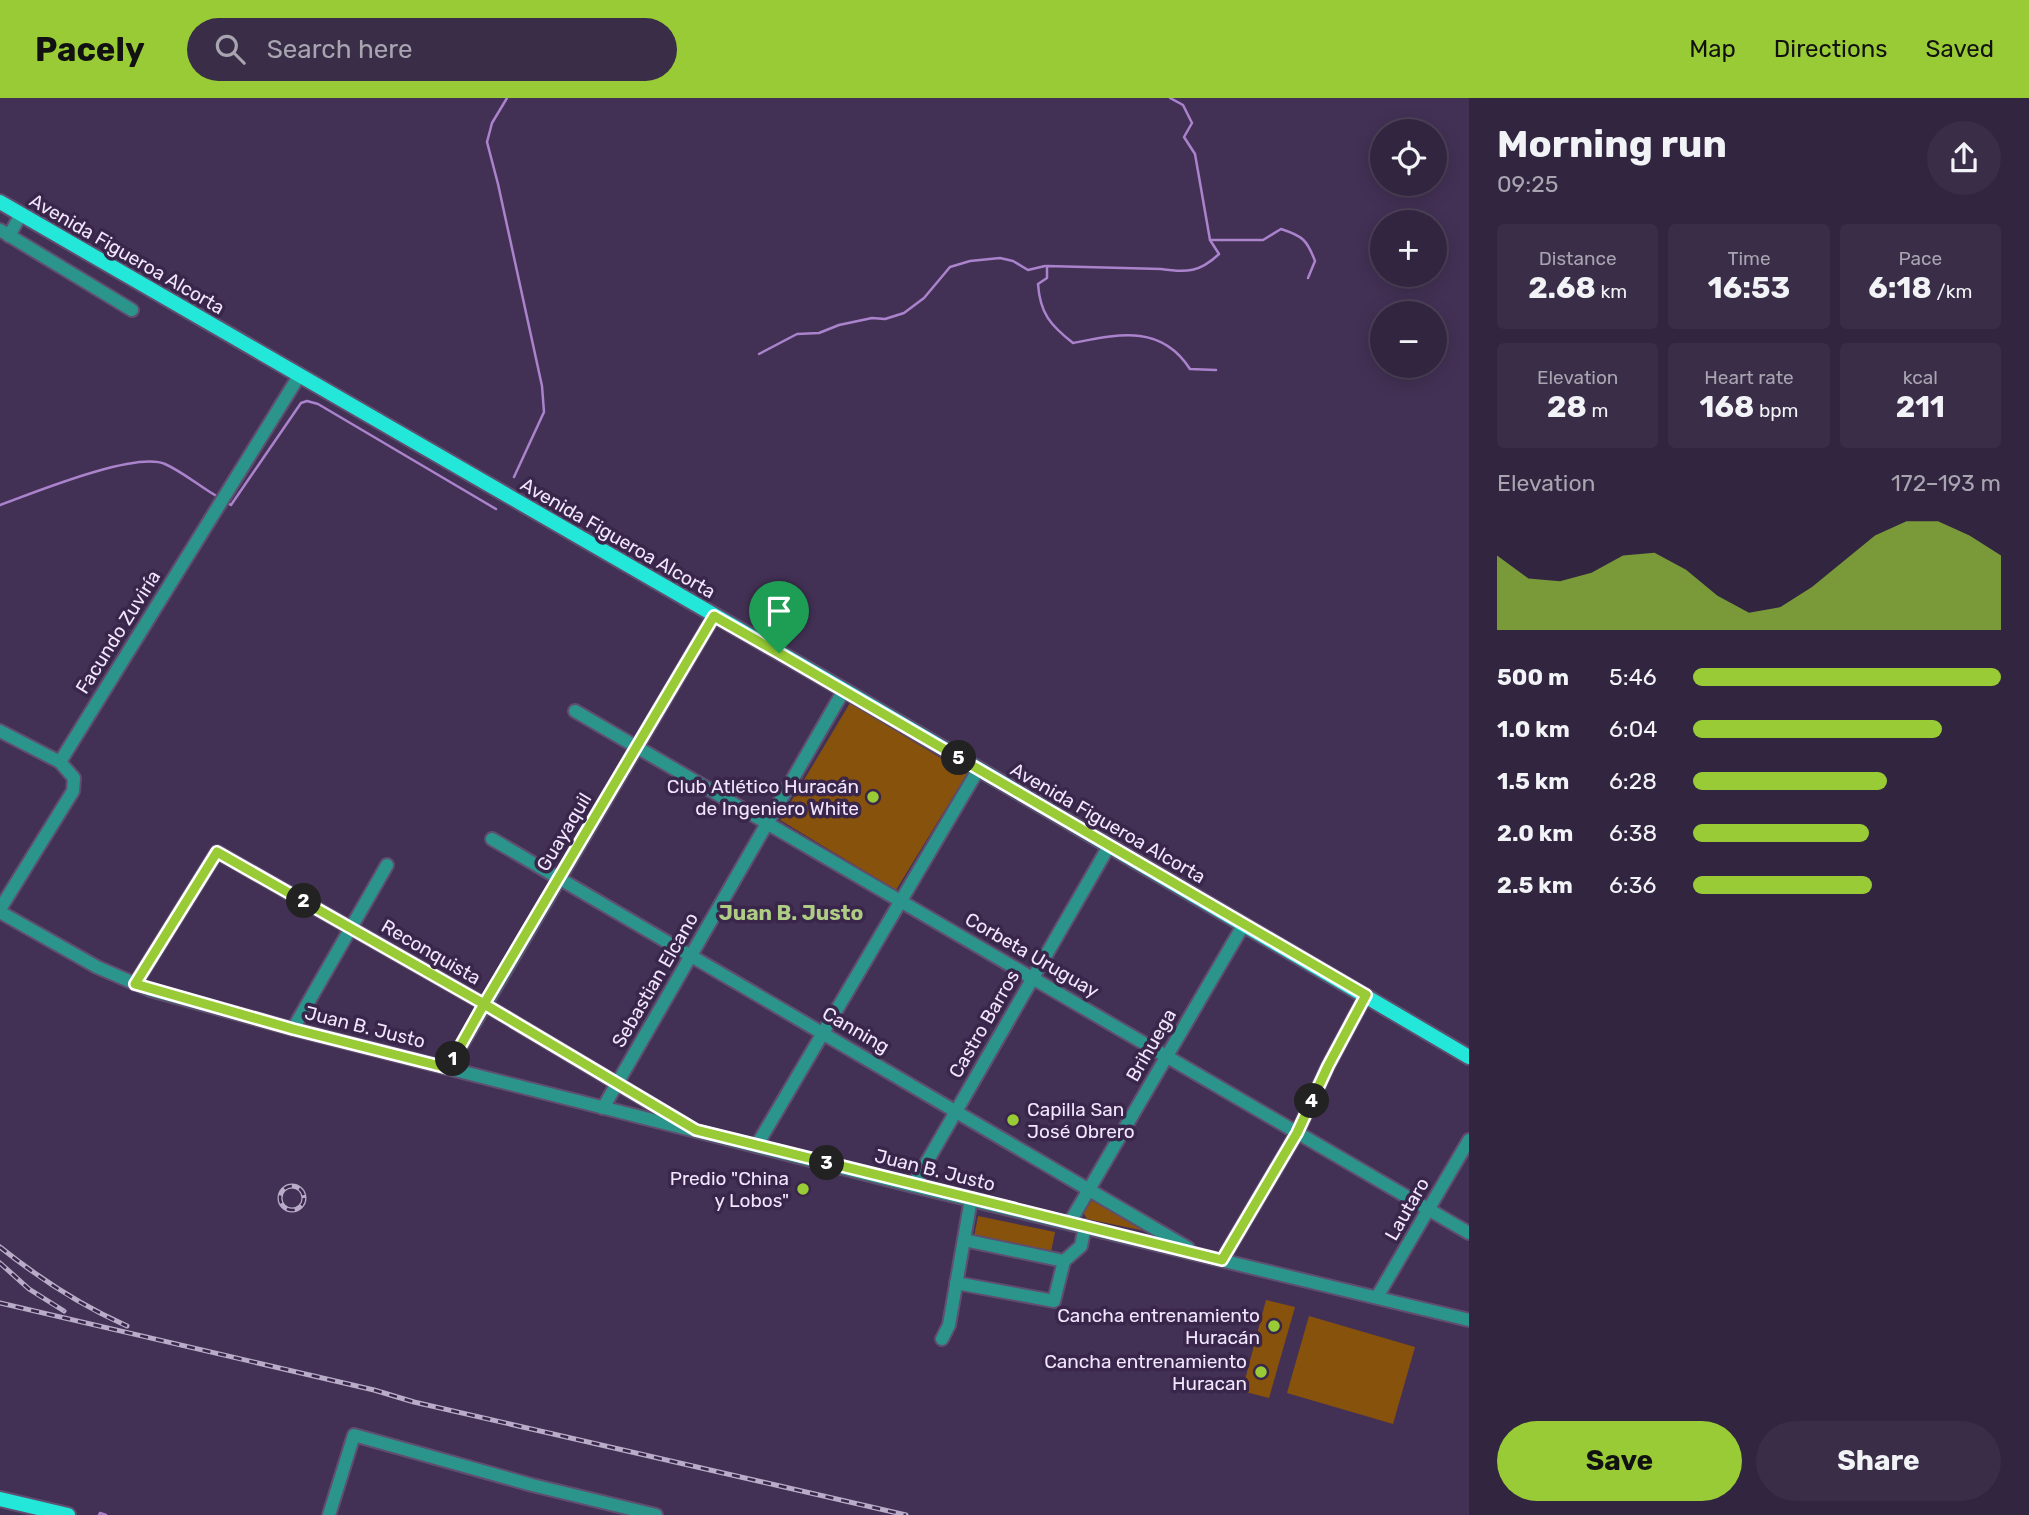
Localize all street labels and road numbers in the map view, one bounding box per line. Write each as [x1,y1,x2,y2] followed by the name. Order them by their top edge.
[26,189,228,319] street label: Avenida Figueroa Alcorta
[517,473,719,603] street label: Avenida Figueroa Alcorta
[71,566,165,698] street label: Facundo Zuviría
[1007,758,1209,888] street label: Avenida Figueroa Alcorta
[532,789,596,875] street label: Guayaquil
[961,907,1103,1003] street label: Corbeta Uruguay
[607,908,703,1052] street label: Sebastian Elcano
[377,914,485,990] street label: Reconquista
[944,966,1024,1082] street label: Castro Barros
[302,1001,428,1053] street label: Juan B. Justo
[818,1002,894,1058] street label: Canning
[1121,1005,1181,1085] street label: Brihuega
[872,1144,998,1196] street label: Juan B. Justo
[1380,1174,1434,1244] street label: Lautaro

